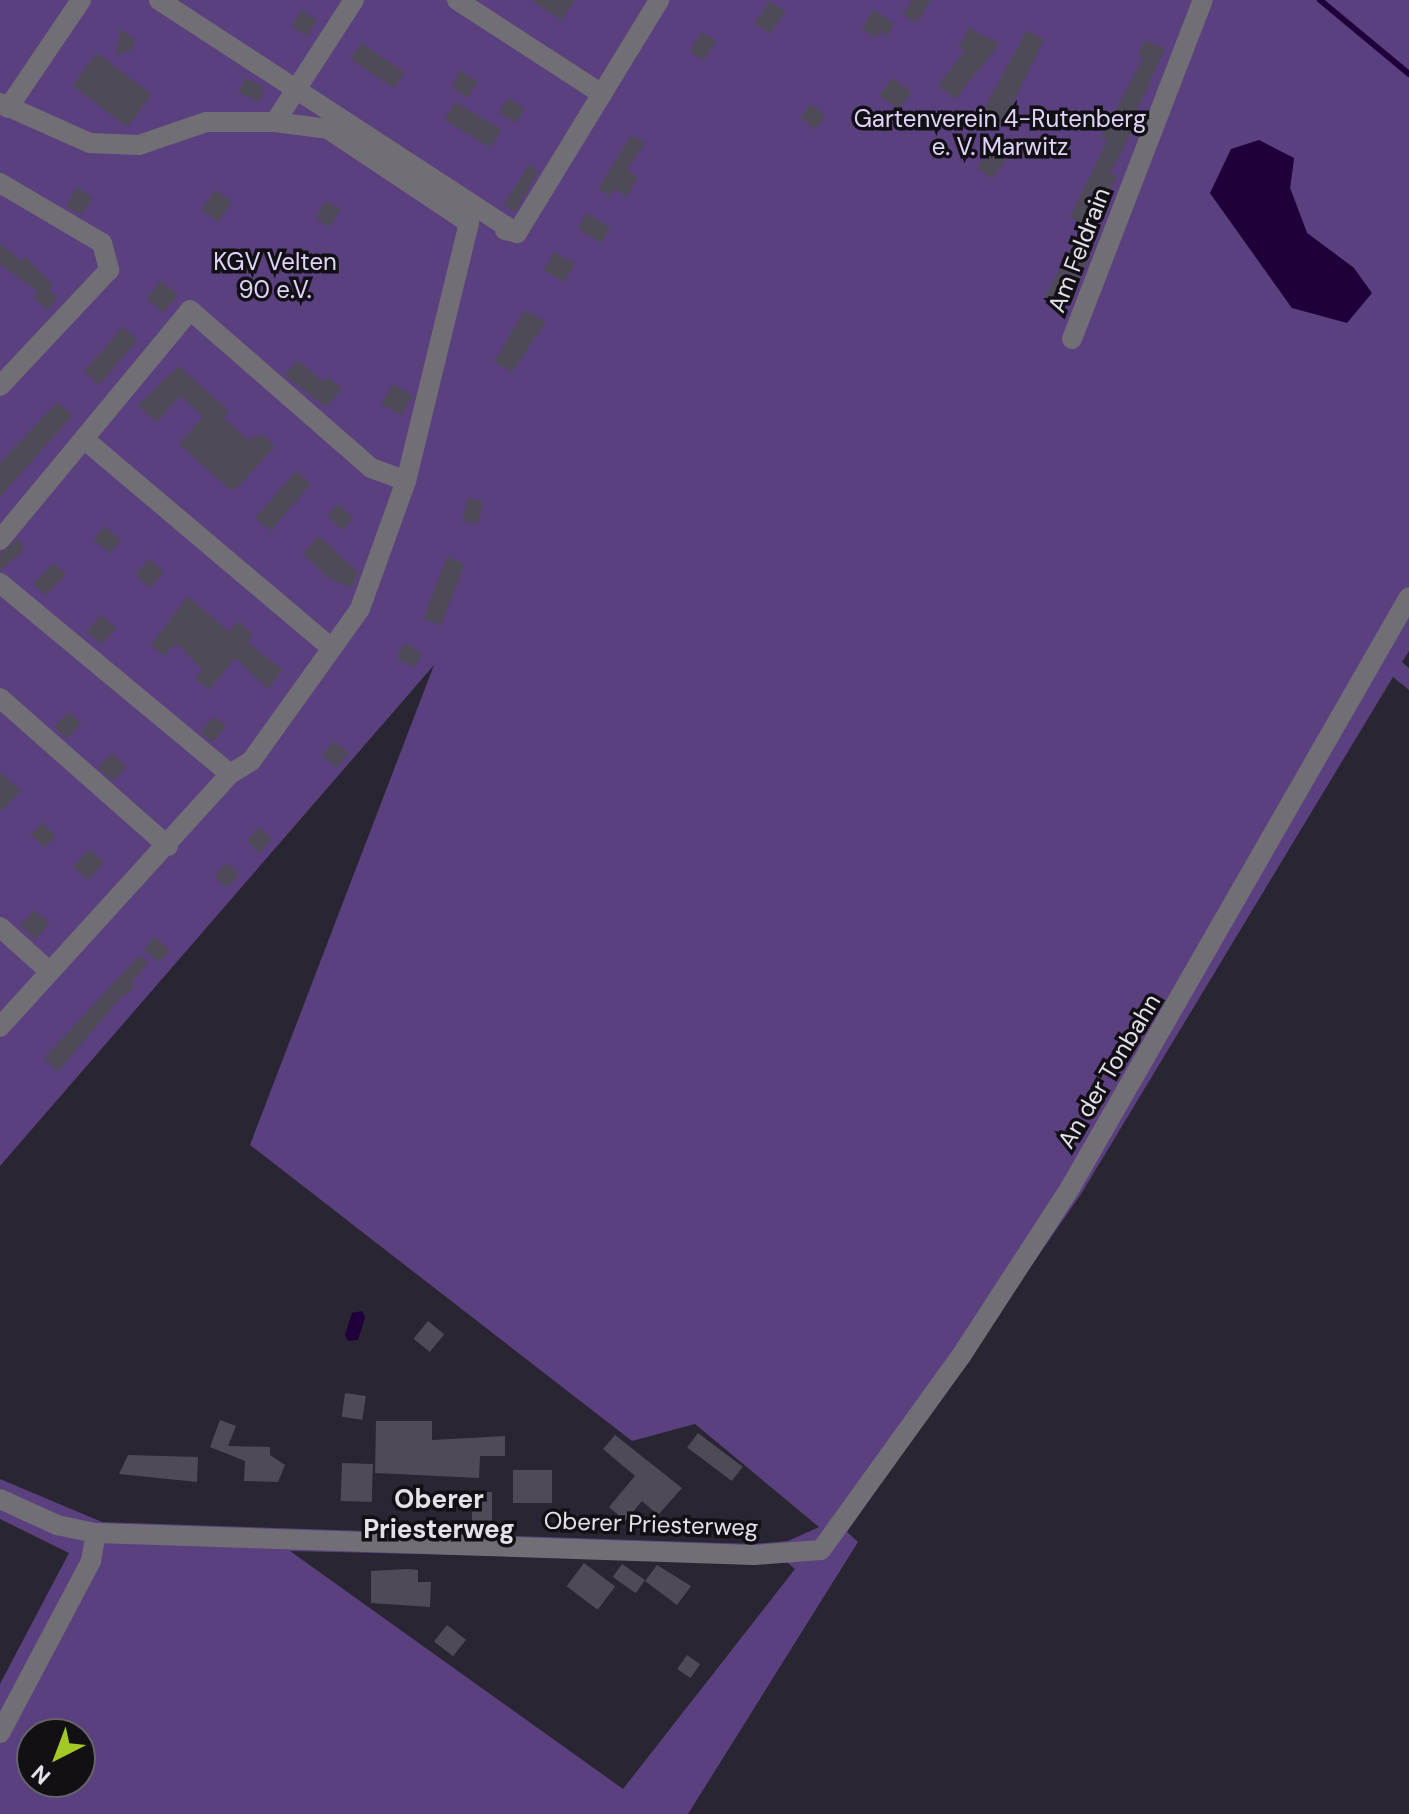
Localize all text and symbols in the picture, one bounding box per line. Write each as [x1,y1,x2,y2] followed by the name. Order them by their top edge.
[854,105,1146,161] park label: Gartenverein 4-Rutenberg e. V. Marwitz
[1042,183,1116,317] street label: Am Feldrain
[213,248,337,304] park label: KGV Velten 90 e.V.
[1052,989,1166,1153] street label: An der Tonbahn
[363,1484,515,1546] district label: Oberer Priesterweg
[543,1506,759,1542] street label: Oberer Priesterweg
[16,1718,96,1798] north arrow
[25,1759,57,1791] text: N

